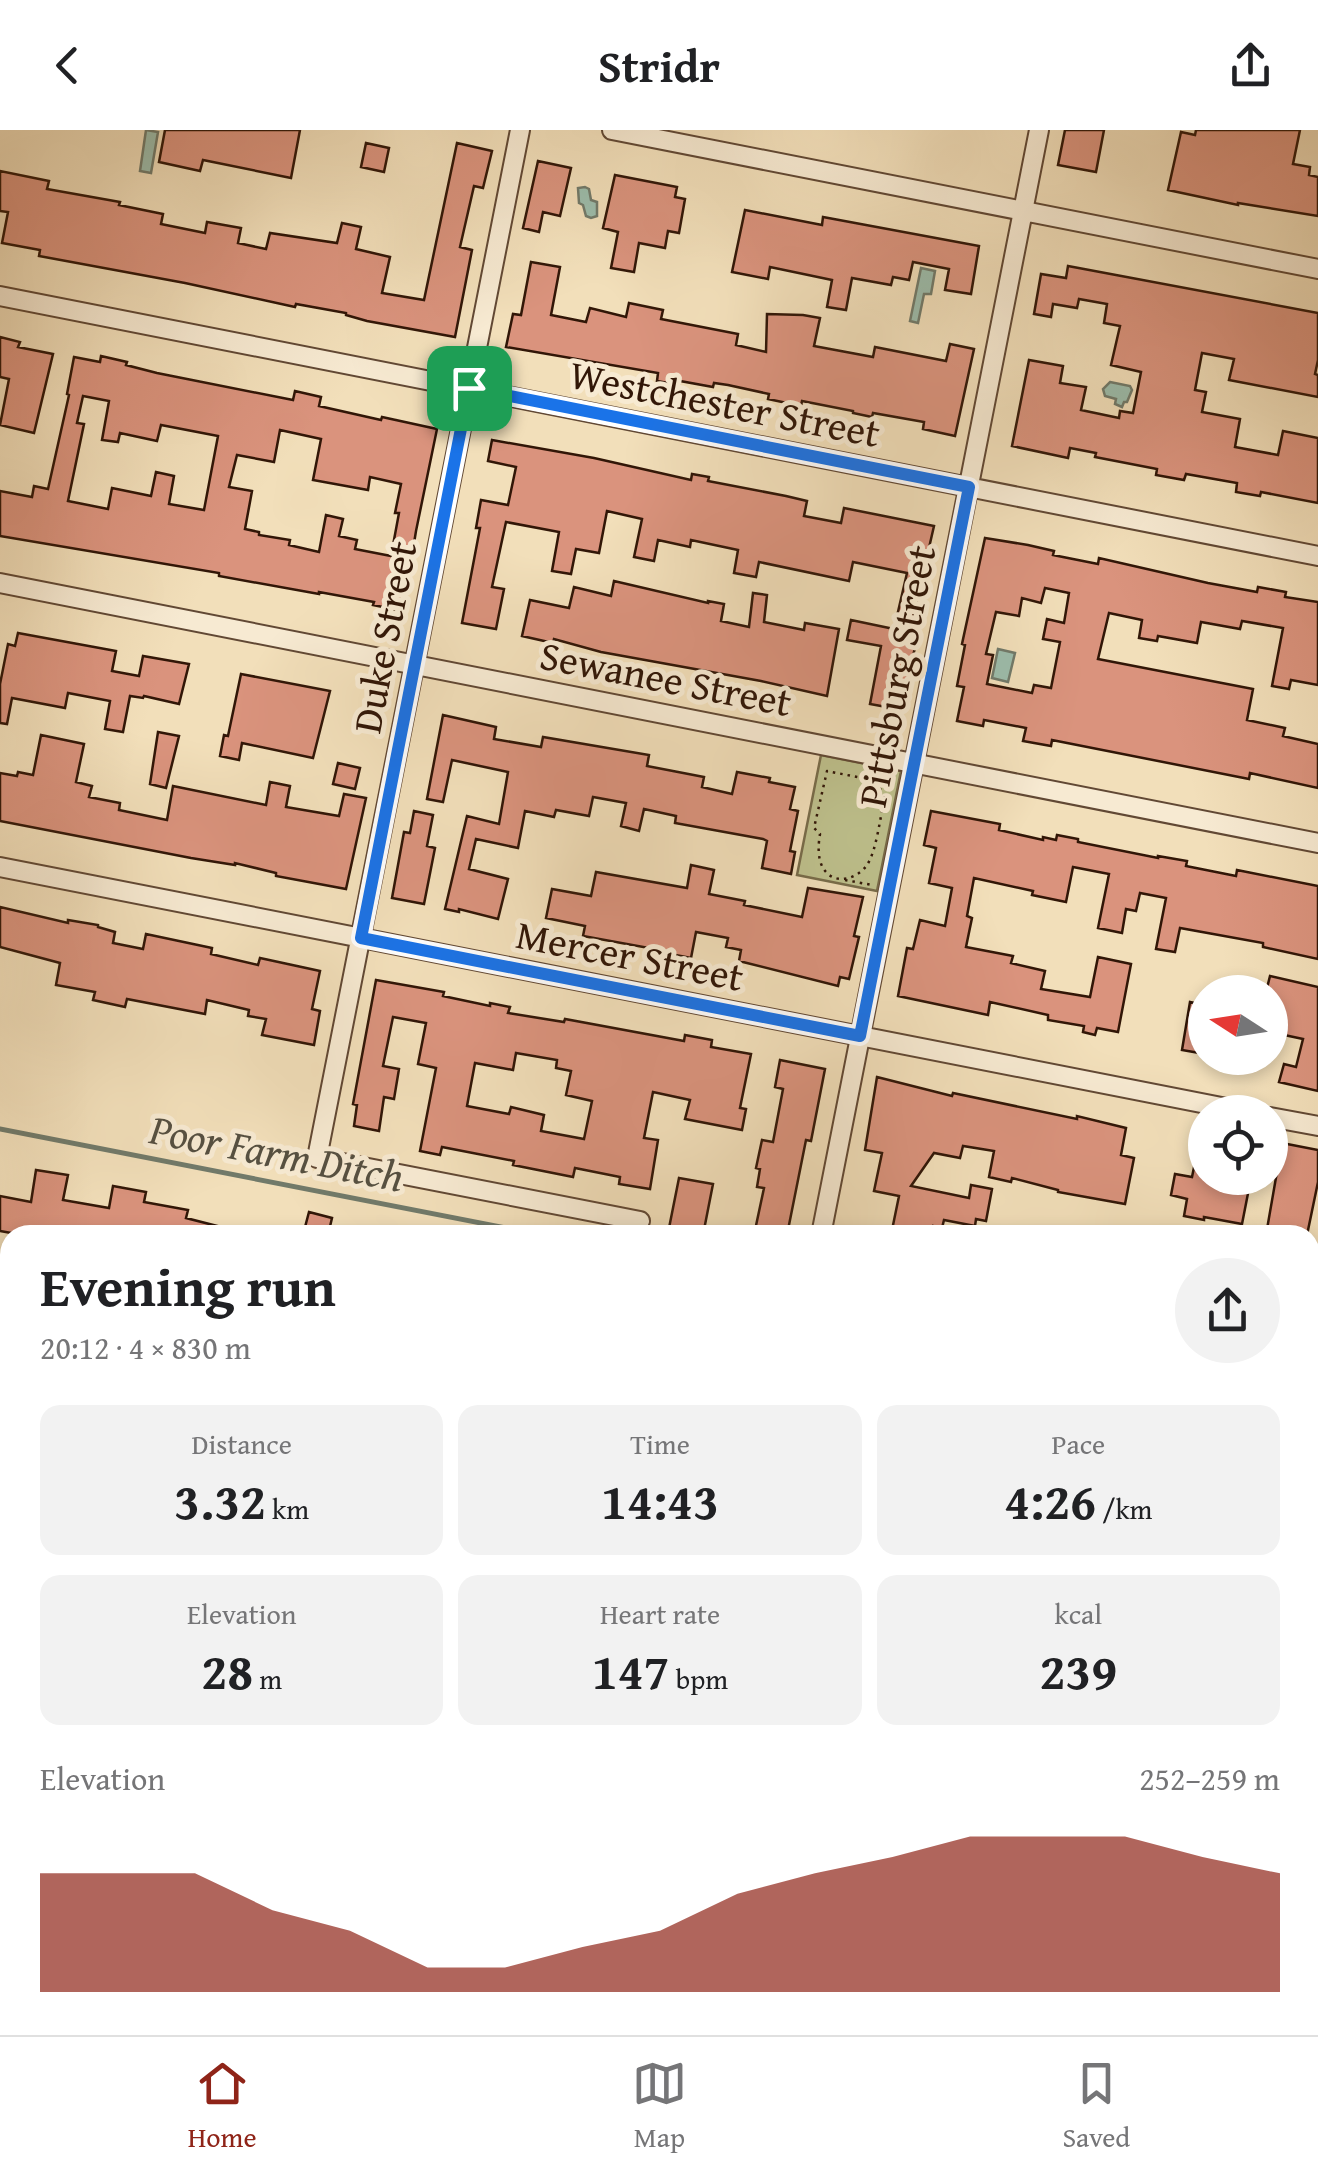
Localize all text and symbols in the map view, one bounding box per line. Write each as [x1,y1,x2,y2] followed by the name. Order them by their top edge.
[598,33,720,98] text: Stridr
[40,38,95,93] icon: back
[1223,38,1278,93] icon: share
[565,344,885,462] street label: Westchester Street
[427,346,512,431] pin
[442,361,497,416] icon: arrive
[337,536,431,738] street label: Duke Street
[842,540,950,812] street label: Pittsburg Street
[535,625,797,731] street label: Sewanee Street
[511,904,749,1006] street label: Mercer Street
[1188,975,1288,1075] north arrow
[1188,975,1288,1195] map controls
[1188,1095,1288,1195] button: locate
[144,1097,409,1206] water label: Poor Farm Ditch
[40,1246,336,1326] text: Evening run
[1175,1258,1280,1363] button: share
[40,1324,251,1371] text: 20:12 · 4 × 830 m
[191,1423,292,1464] text: Distance
[630,1423,690,1464] text: Time
[1051,1423,1105,1464] text: Pace
[174,1464,266,1537] text: 3.32
[601,1464,719,1537] text: 14:43
[1004,1464,1096,1537] text: 4:26
[266,1488,309,1529] text: km
[1096,1488,1152,1529] text: /km
[187,1593,296,1634] text: Elevation
[600,1593,720,1634] text: Heart rate
[1054,1593,1102,1634] text: kcal
[201,1634,253,1707] text: 28
[592,1634,670,1707] text: 147
[1039,1634,1117,1707] text: 239
[253,1658,282,1699] text: m
[670,1658,728,1699] text: bpm
[40,1755,165,1802] text: Elevation
[1139,1755,1280,1802] text: 252–259 m
[188,2056,257,2157] tab: Home
[632,2056,687,2157] tab: Map
[1062,2056,1130,2157] tab: Saved

